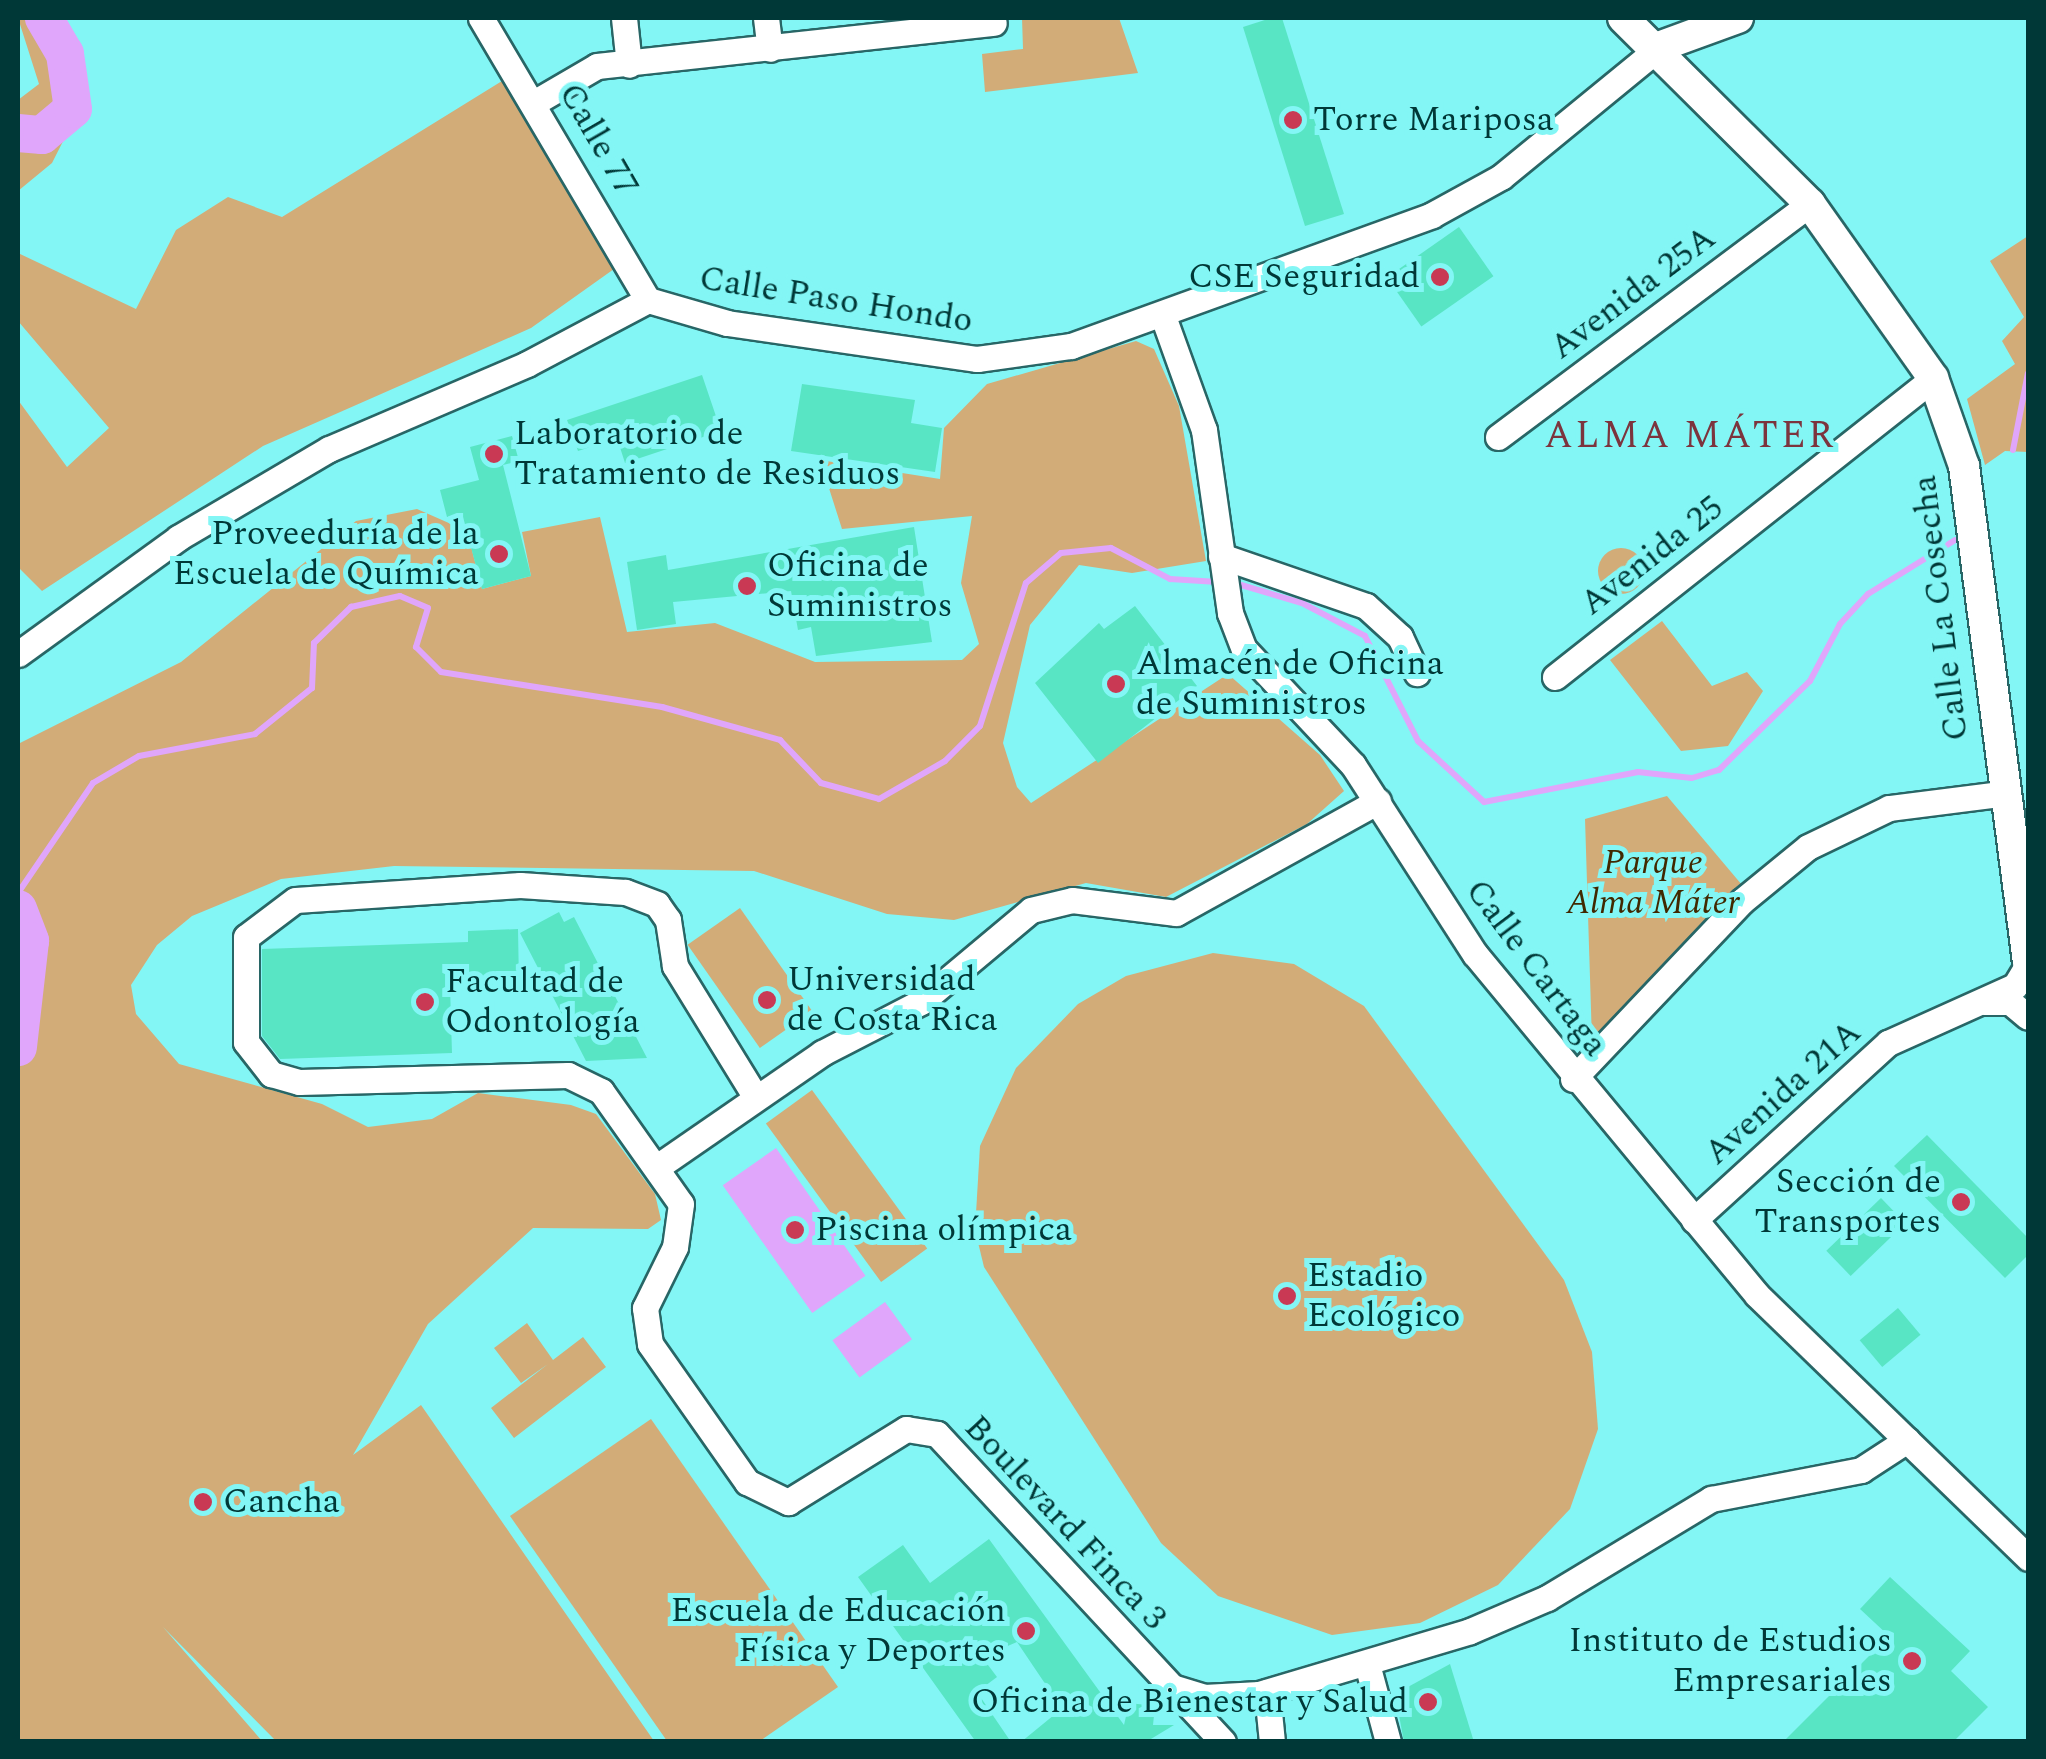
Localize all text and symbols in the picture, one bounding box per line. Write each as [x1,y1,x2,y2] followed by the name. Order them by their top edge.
[549,76,647,204] street label: Calle 77
[1313,99,1554,141] place label: Torre Mariposa
[1282,109,1304,131] marker: Torre Mariposa
[1542,217,1724,369] street label: Avenida 25A
[1188,256,1420,298] place label: CSE Seguridad
[696,258,976,342] street label: Calle Paso Hondo
[1429,266,1451,288] marker: CSE Seguridad
[514,413,900,495] place label: Laboratorio de Tratamiento de Residuos
[1544,414,1836,460] district label: ALMA MÁTER
[483,443,505,465] marker: Laboratorio de Tratamiento de Residuos
[1904,473,1978,743] street label: Calle La Cosecha
[1572,487,1732,625] street label: Avenida 25
[173,513,479,595] place label: Proveeduría de la Escuela de Química
[488,543,510,565] marker: Proveeduría de la Escuela de Química
[767,545,953,627] place label: Oficina de Suministros
[736,575,758,597] marker: Oficina de Suministros
[1136,643,1444,725] place label: Almacén de Oficina de Suministros
[1105,673,1127,695] marker: Almacén de Oficina de Suministros
[1566,842,1740,924] park label: Parque Alma Máter
[1456,871,1616,1065] street label: Calle Cartaga
[787,959,998,1041] place label: Universidad de Costa Rica
[445,961,640,1043] place label: Facultad de Odontología
[756,989,778,1011] marker: Universidad de Costa Rica
[414,991,436,1013] marker: Facultad de Odontología
[1696,1012,1870,1174] street label: Avenida 21A
[1754,1161,1941,1243] place label: Sección de Transportes
[1950,1191,1972,1213] marker: Sección de Transportes
[815,1209,1072,1251] place label: Piscina olímpica
[784,1219,806,1241] marker: Piscina olímpica
[1307,1255,1460,1337] place label: Estadio Ecológico
[1276,1285,1298,1307] marker: Estadio Ecológico
[955,1407,1175,1639] street label: Boulevard Finca 3
[223,1481,340,1523] place label: Cancha
[192,1491,214,1513] marker: Cancha
[670,1590,1006,1672] place label: Escuela de Educación Física y Deportes
[1015,1620,1037,1642] marker: Escuela de Educación Física y Deportes
[1568,1620,1892,1702] place label: Instituto de Estudios Empresariales
[1901,1650,1923,1672] marker: Instituto de Estudios Empresariales
[971,1681,1408,1723] place label: Oficina de Bienestar y Salud
[1417,1691,1439,1713] marker: Oficina de Bienestar y Salud

